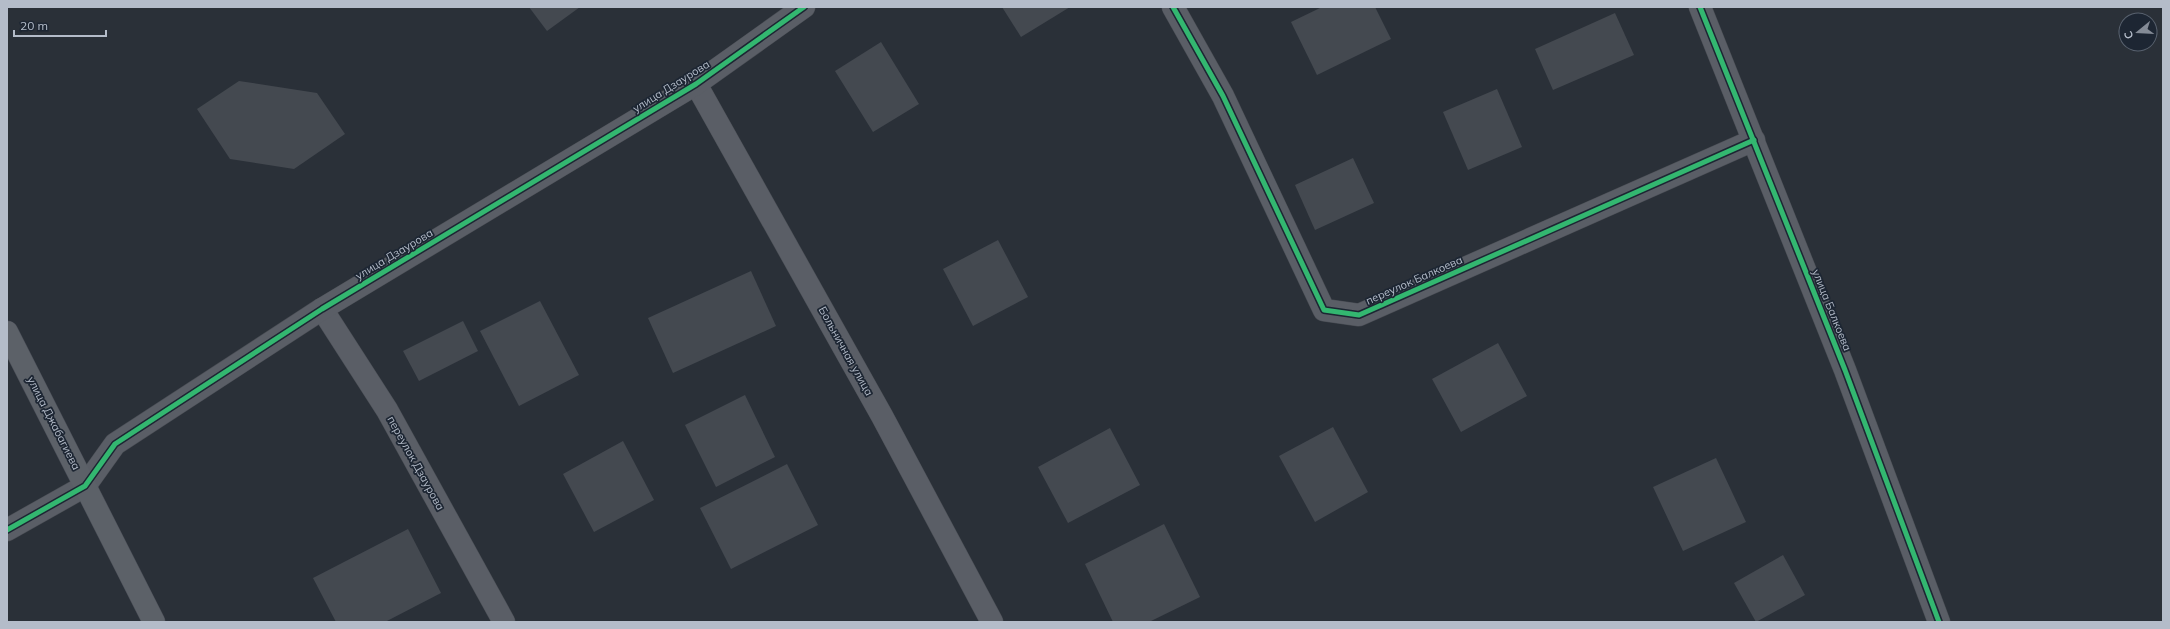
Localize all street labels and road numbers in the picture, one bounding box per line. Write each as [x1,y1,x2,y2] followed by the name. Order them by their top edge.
[630,57,712,115] street label: улица Дзаурова
[353,225,435,283] street label: улица Дзаурова
[1363,252,1465,308] street label: переулок Балкоева
[1809,267,1855,353] street label: улица Балкоева
[816,304,876,398] street label: Больничная улица
[24,374,84,472] street label: улица Джабагиева
[384,413,448,513] street label: переулок Дзаурова

